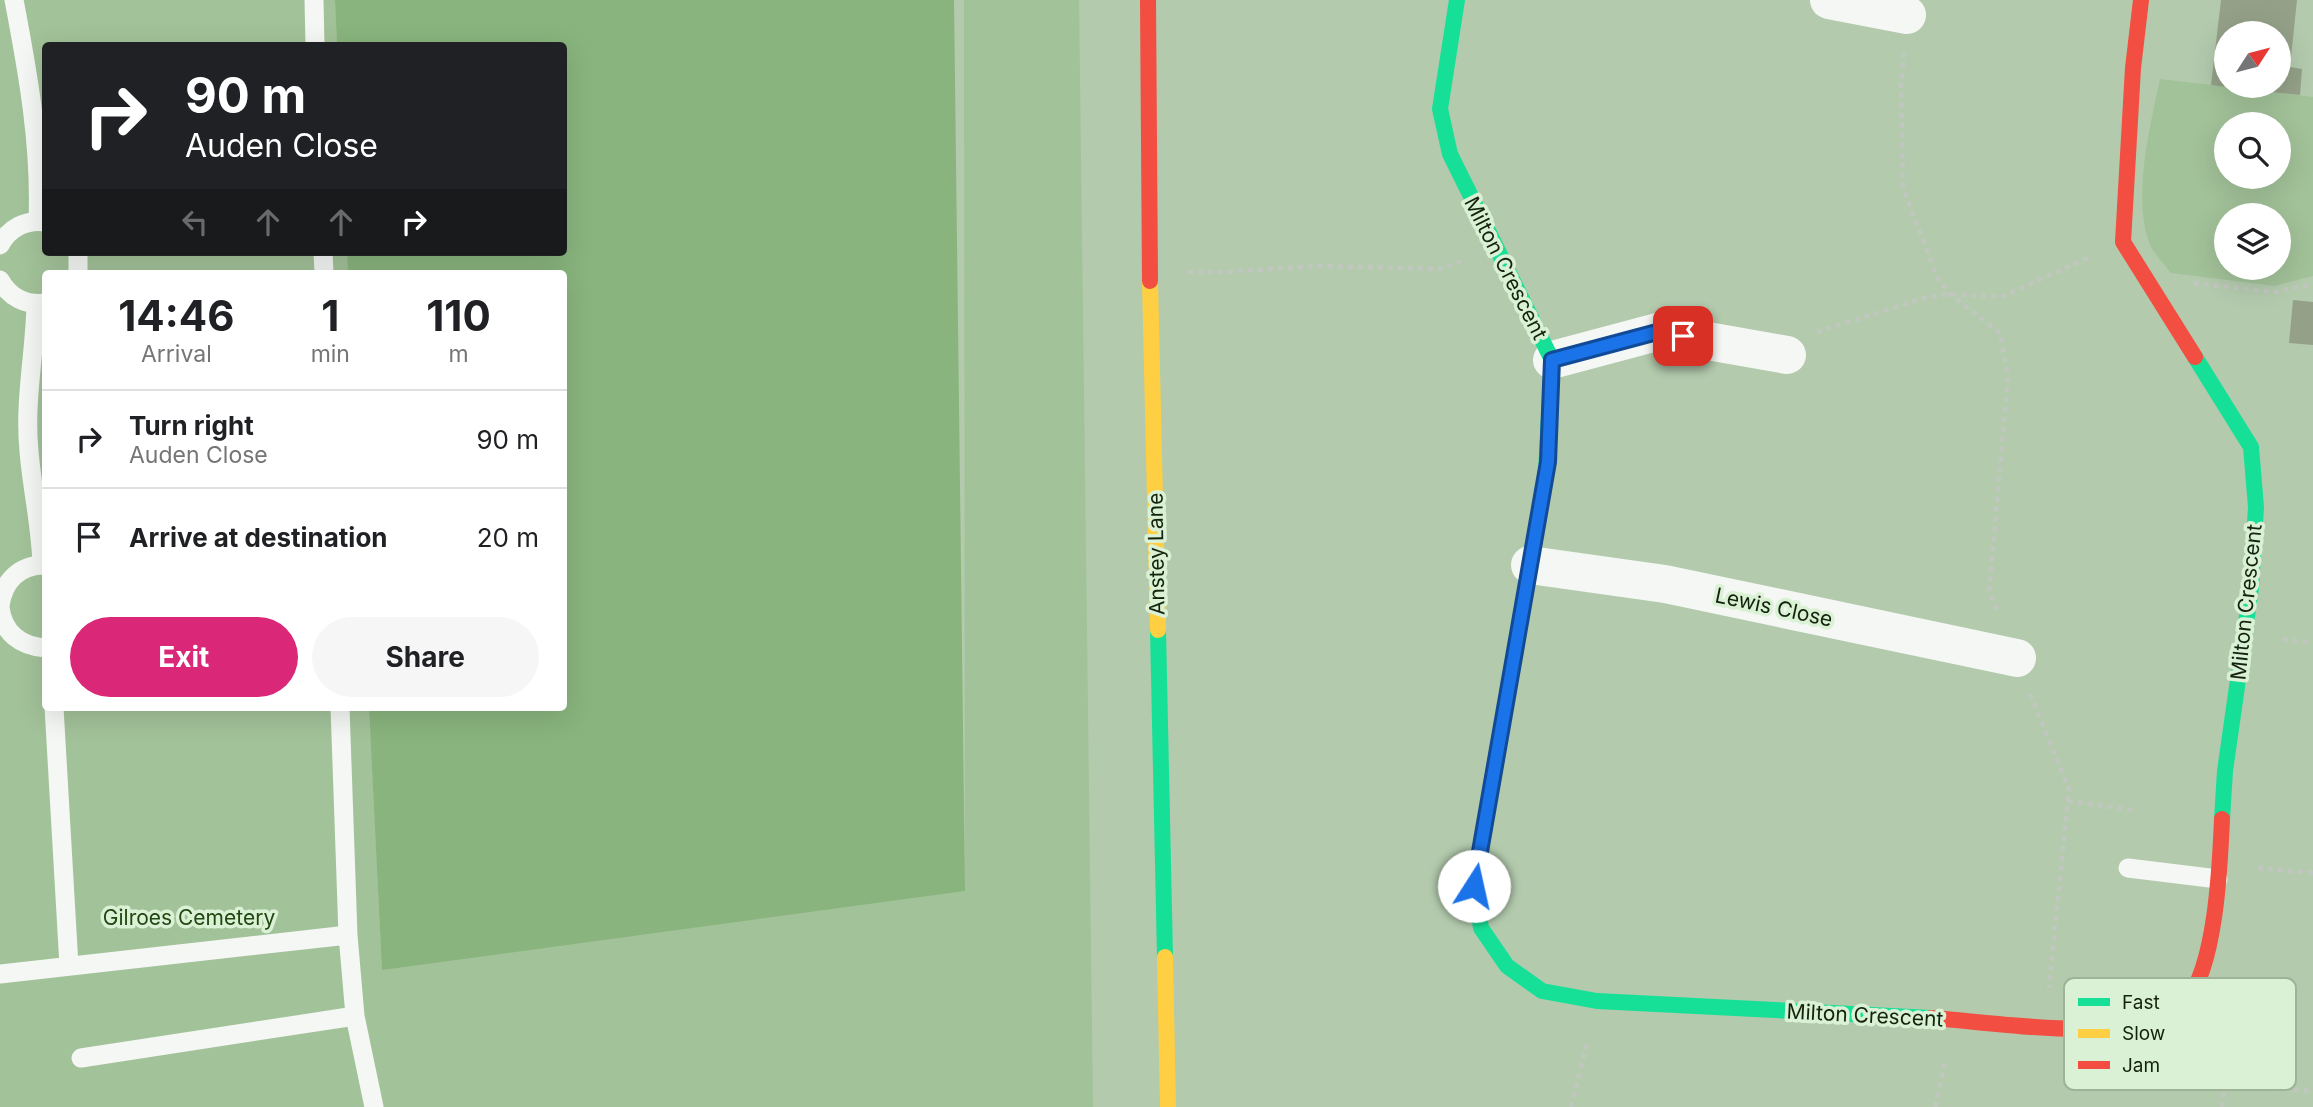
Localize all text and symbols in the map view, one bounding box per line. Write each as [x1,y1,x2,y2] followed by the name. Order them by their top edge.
[2214,21,2291,98] north arrow
[2214,21,2291,280] map controls
[185,66,306,125] text: 90 m
[70,70,161,161] icon: right
[2214,112,2291,189] button: search
[185,126,378,165] text: Auden Close
[1459,192,1553,344] street label: Milton Crescent
[176,203,214,241] icon: left
[249,203,287,241] icon: ahead
[322,203,360,241] icon: ahead
[395,203,433,241] icon: right
[2214,203,2291,280] button: layers
[118,290,234,341] text: 14:46
[321,290,339,341] text: 1
[426,290,491,341] text: 110
[1653,306,1713,366] pin
[1664,317,1702,355] icon: arrive
[141,340,212,368] text: Arrival
[311,340,350,368] text: min
[448,340,469,368] text: m
[129,410,254,441] text: Turn right
[70,420,108,458] icon: right
[476,424,539,455] text: 90 m
[129,441,268,469] text: Auden Close
[1142,493,1170,615] street label: Anstey Lane
[70,518,108,556] icon: arrive
[129,522,388,553] text: Arrive at destination
[477,522,539,553] text: 20 m
[2225,523,2267,681] street label: Milton Crescent
[1713,582,1835,632] street label: Lewis Close
[70,617,298,697] button: Exit
[312,617,539,697] button: Share
[1437,849,1511,923] position arrow
[103,905,275,930] park label: Gilroes Cemetery
[2064,978,2296,1090] legend
[2122,991,2160,1014] text: Fast
[1786,998,1944,1032] street label: Milton Crescent
[2122,1022,2165,1045] text: Slow
[2122,1054,2160,1077] text: Jam

